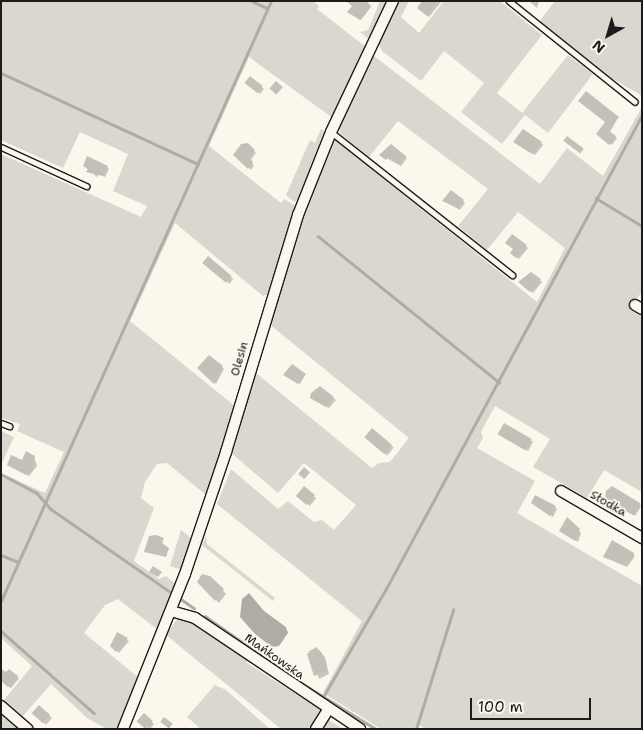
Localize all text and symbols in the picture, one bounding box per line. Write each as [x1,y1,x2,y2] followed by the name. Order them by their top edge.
[583,10,633,60] north arrow
[589,36,609,57] text: N
[228,340,252,378] street label: Olesin
[587,488,629,520] street label: Słodka
[241,631,307,683] street label: Mańkowska
[473,688,594,720] scale bar
[478,697,523,717] text: 100 m

